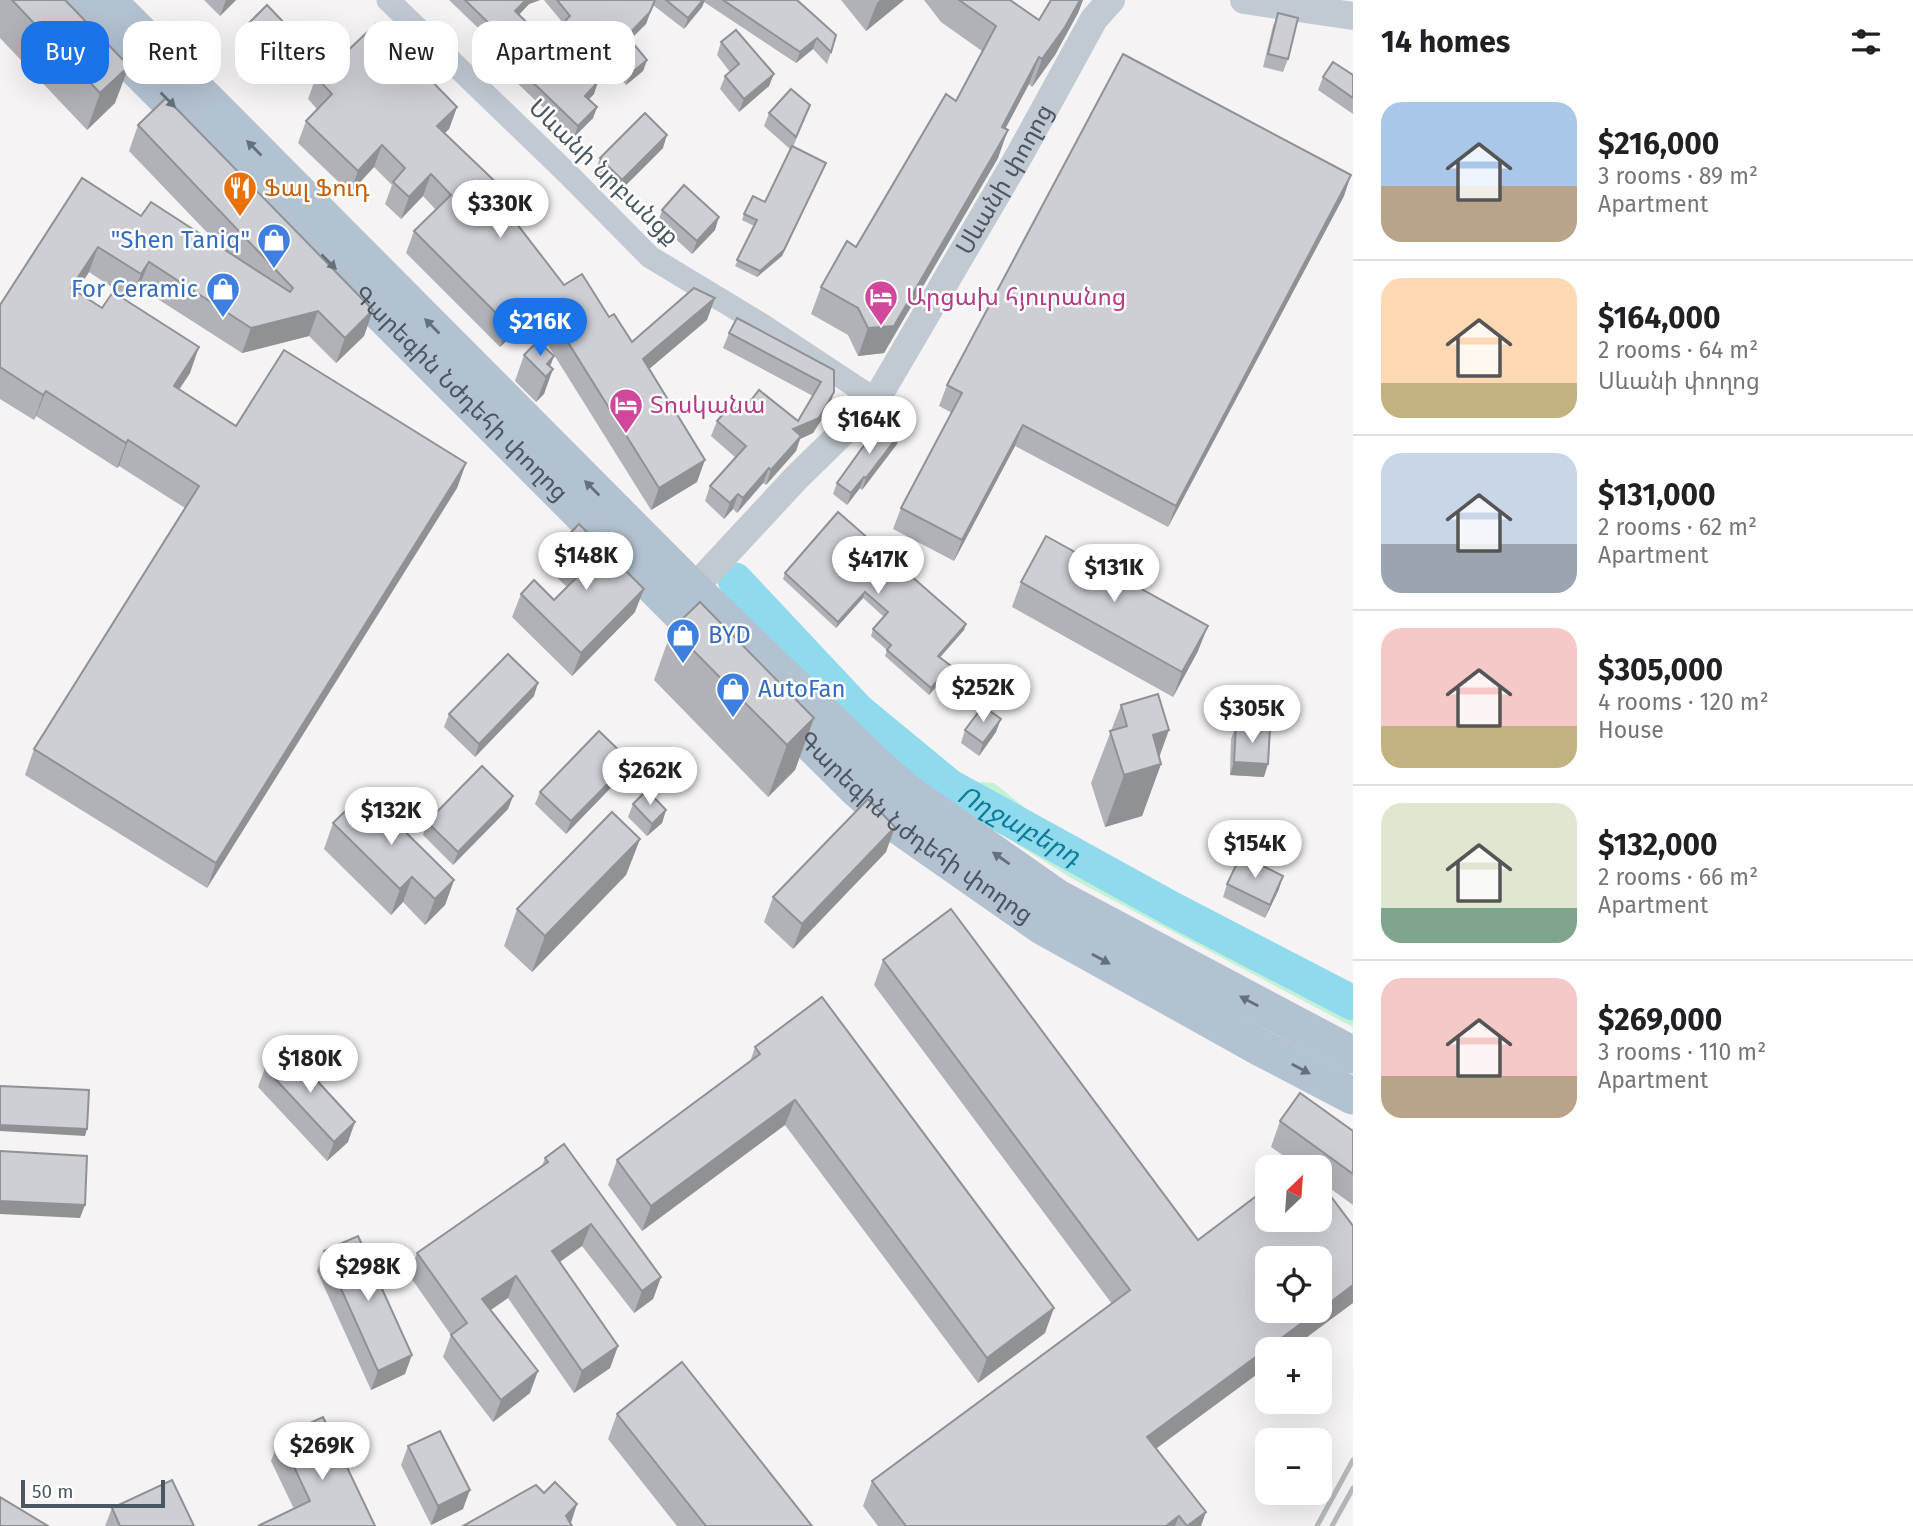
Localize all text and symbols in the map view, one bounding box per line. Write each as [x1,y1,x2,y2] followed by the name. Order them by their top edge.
[21,21,109,84] chip: Buy
[123,21,221,84] chip: Rent
[235,21,350,84] chip: Filters
[364,21,458,84] chip: New
[472,21,635,84] chip: Apartment
[1847,23,1885,61] icon: filters
[1381,24,1510,60] text: 14 homes
[160,92,177,109] one-way arrow
[523,93,685,251] street label: Սևանի նրբանցք
[950,99,1059,260] street label: Սևանի փողոց
[1598,126,1719,162] text: $216,000
[1437,130,1521,214] icon: home
[246,140,263,156] one-way arrow
[1598,162,1758,190] text: 3 rooms · 89 m²
[221,169,259,218] restaurant icon: Ֆալ Ֆուդ
[264,174,370,202] place label: Ֆալ Ֆուդ
[451,180,549,240] pin: $330K
[468,189,532,217] text: $330K
[1598,190,1708,218] text: Apartment
[255,221,293,270] shop icon: "Shen Taniq"
[111,226,250,254] place label: "Shen Taniq"
[320,253,337,269] one-way arrow
[204,270,242,319] shop icon: For Ceramic
[71,275,198,303] place label: For Ceramic
[862,278,900,327] hotel icon: Արցախ հյուրանոց
[348,280,574,507] street label: Գարեգին Նժդեհի փողոց
[906,283,1126,311] place label: Արցախ հյուրանոց
[491,298,589,358] pin: $216K
[1598,300,1721,336] text: $164,000
[1437,306,1521,390] icon: home
[509,307,571,335] text: $216K
[423,318,440,335] one-way arrow
[1598,336,1758,364] text: 2 rooms · 64 m²
[1598,367,1760,395] text: Սևանի փողոց
[607,386,645,435] hotel icon: Տոսկանա
[650,391,765,419] place label: Տոսկանա
[820,396,918,456] pin: $164K
[838,405,901,433] text: $164K
[1598,477,1716,513] text: $131,000
[584,479,601,496] one-way arrow
[1437,481,1521,565] icon: home
[1598,513,1757,541] text: 2 rooms · 62 m²
[537,532,635,592] pin: $148K
[829,536,927,596] pin: $417K
[554,541,618,569] text: $148K
[1598,541,1708,569] text: Apartment
[1065,544,1163,604] pin: $131K
[848,545,908,573] text: $417K
[1084,553,1144,581] text: $131K
[664,616,702,665] shop icon: BYD
[708,621,751,649] place label: BYD
[1598,652,1723,688] text: $305,000
[1437,656,1521,740] icon: home
[934,664,1032,724] pin: $252K
[714,670,752,719] shop icon: AutoFan
[952,673,1014,701] text: $252K
[758,675,846,703] place label: AutoFan
[1203,686,1301,745] pin: $305K
[1598,688,1769,716] text: 4 rooms · 120 m²
[1220,694,1284,722] text: $305K
[1598,716,1664,744] text: House
[793,726,1038,929] street label: Գարեգին Նժդեհի փողոց
[601,748,699,807] pin: $262K
[618,756,682,784] text: $262K
[952,778,1087,871] water label: Ողջաբերդ
[342,788,440,847] pin: $132K
[361,796,421,824] text: $132K
[1206,820,1304,880] pin: $154K
[1598,827,1718,863] text: $132,000
[1224,829,1286,857] text: $154K
[1437,831,1521,915] icon: home
[992,851,1010,865] one-way arrow
[1598,863,1758,891] text: 2 rooms · 66 m²
[1598,891,1708,919] text: Apartment
[1092,953,1111,965] one-way arrow
[1239,995,1259,1006] one-way arrow
[1598,1002,1722,1038] text: $269,000
[1437,1006,1521,1090] icon: home
[261,1036,359,1095] pin: $180K
[1598,1038,1766,1066] text: 3 rooms · 110 m²
[278,1044,342,1072] text: $180K
[1291,1063,1311,1074] one-way arrow
[1598,1066,1708,1094] text: Apartment
[1255,1155,1332,1232] north arrow
[1255,1155,1332,1505] map controls
[319,1244,417,1303] pin: $298K
[1255,1246,1332,1323] button: locate
[336,1252,400,1280] text: $298K
[1255,1337,1332,1414] button: +
[273,1422,371,1482] pin: $269K
[1255,1428,1332,1505] button: −
[290,1431,354,1459] text: $269K
[21,1477,164,1509] scale bar
[32,1480,73,1503] text: 50 m

